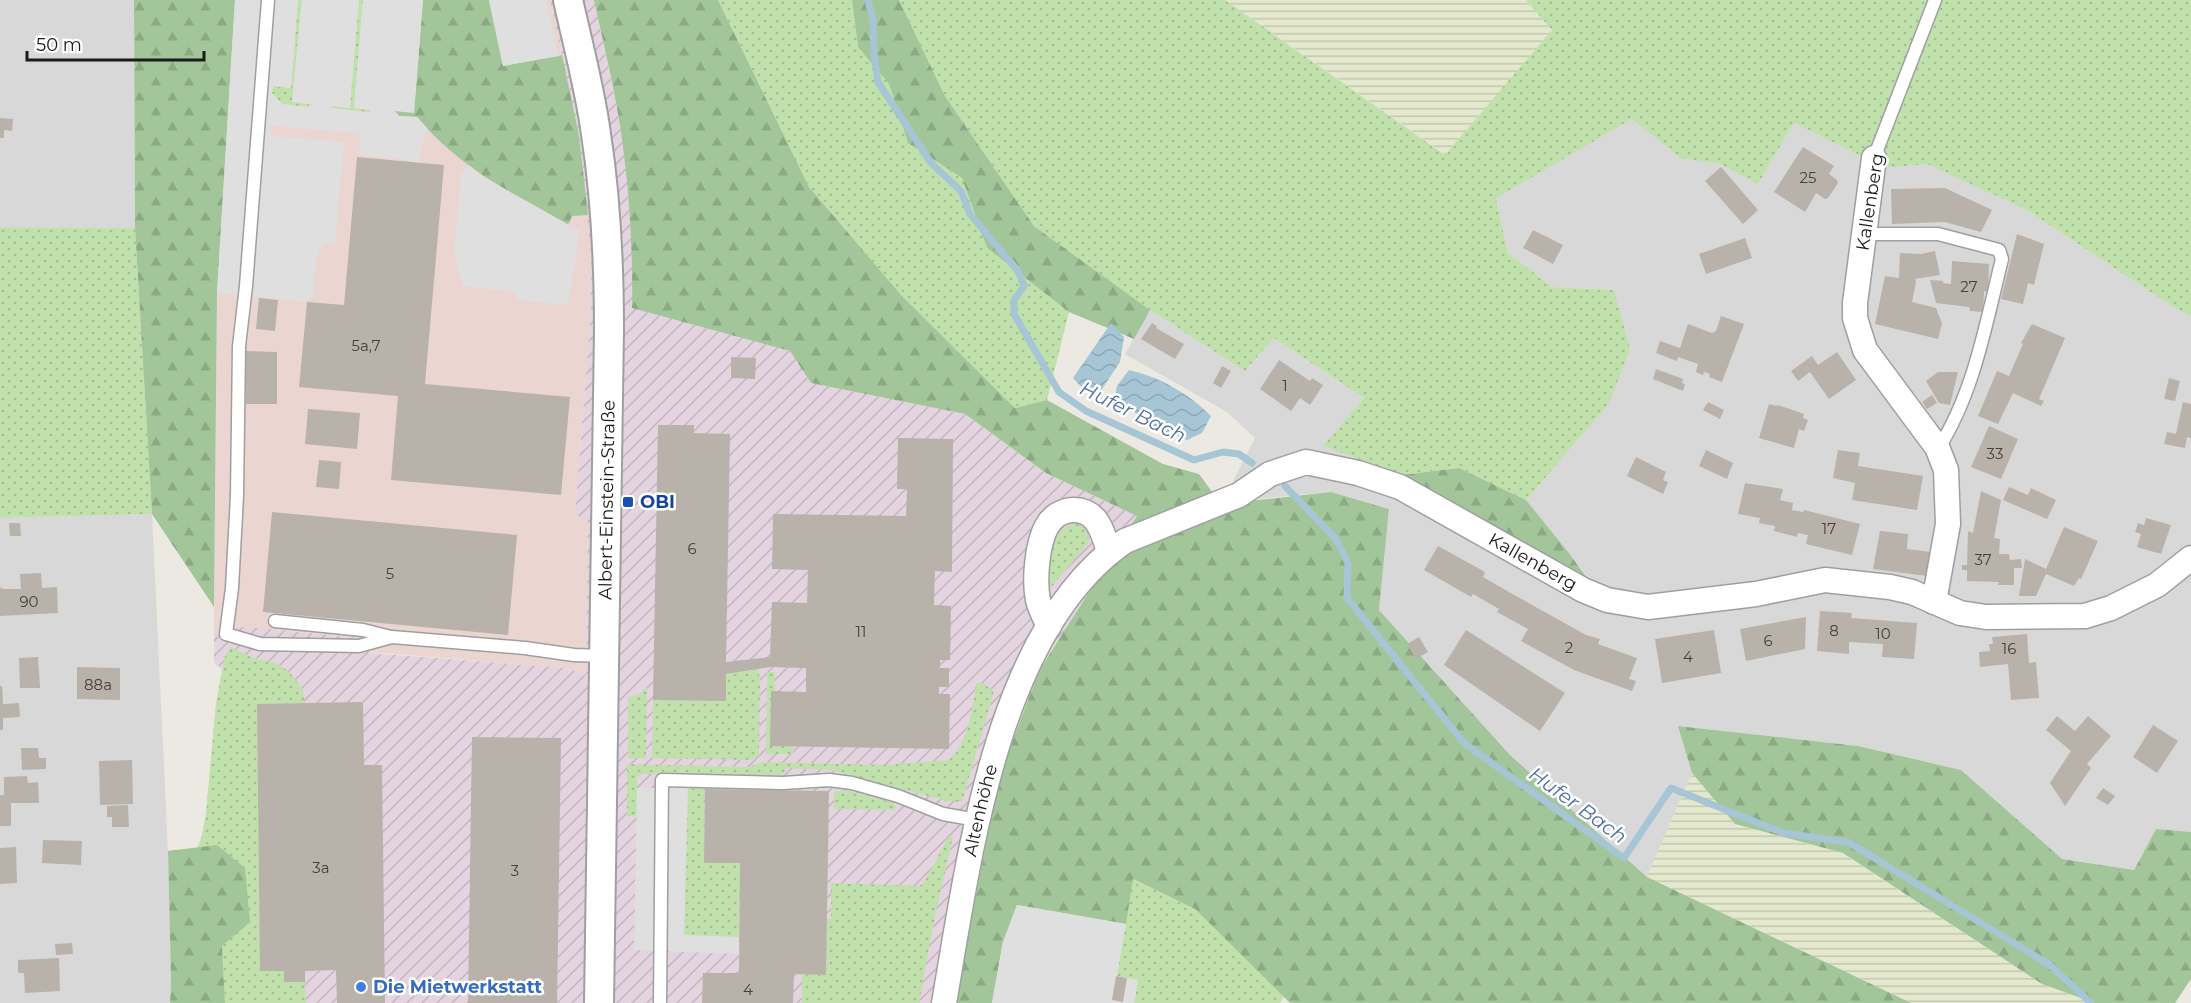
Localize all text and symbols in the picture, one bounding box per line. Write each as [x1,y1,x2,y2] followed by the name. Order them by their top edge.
[27,24,204,62] scale bar
[36,34,82,56] text: 50 m
[1851,152,1889,252] street label: Kallenberg
[1799,168,1817,187] house number: 25
[1960,277,1978,296] house number: 27
[351,336,381,355] house number: 5a,7
[1076,376,1190,448] water label: Hufer Bach
[1282,376,1288,395] house number: 1
[594,400,620,600] street label: Albert-Einstein-Straße
[1987,444,2003,463] house number: 33
[640,491,675,513] place label: OBI
[621,495,635,509] marker: OBI
[1822,519,1836,538] house number: 17
[1485,528,1581,596] street label: Kallenberg
[687,539,697,558] house number: 6
[1974,550,1992,569] house number: 37
[386,564,394,583] house number: 5
[19,592,39,611] house number: 90
[1829,621,1839,640] house number: 8
[856,622,866,641] house number: 11
[1875,624,1891,643] house number: 10
[1763,631,1773,650] house number: 6
[1565,638,1573,657] house number: 2
[2002,639,2016,658] house number: 16
[1683,647,1693,666] house number: 4
[84,675,112,694] house number: 88a
[959,762,1002,859] street label: Altenhöhe
[1524,762,1632,848] water label: Hufer Bach
[312,858,330,877] house number: 3a
[511,861,519,880] house number: 3
[373,976,542,998] place label: Die Mietwerkstatt
[354,980,368,994] marker: Die Mietwerkstatt
[743,980,753,999] house number: 4

